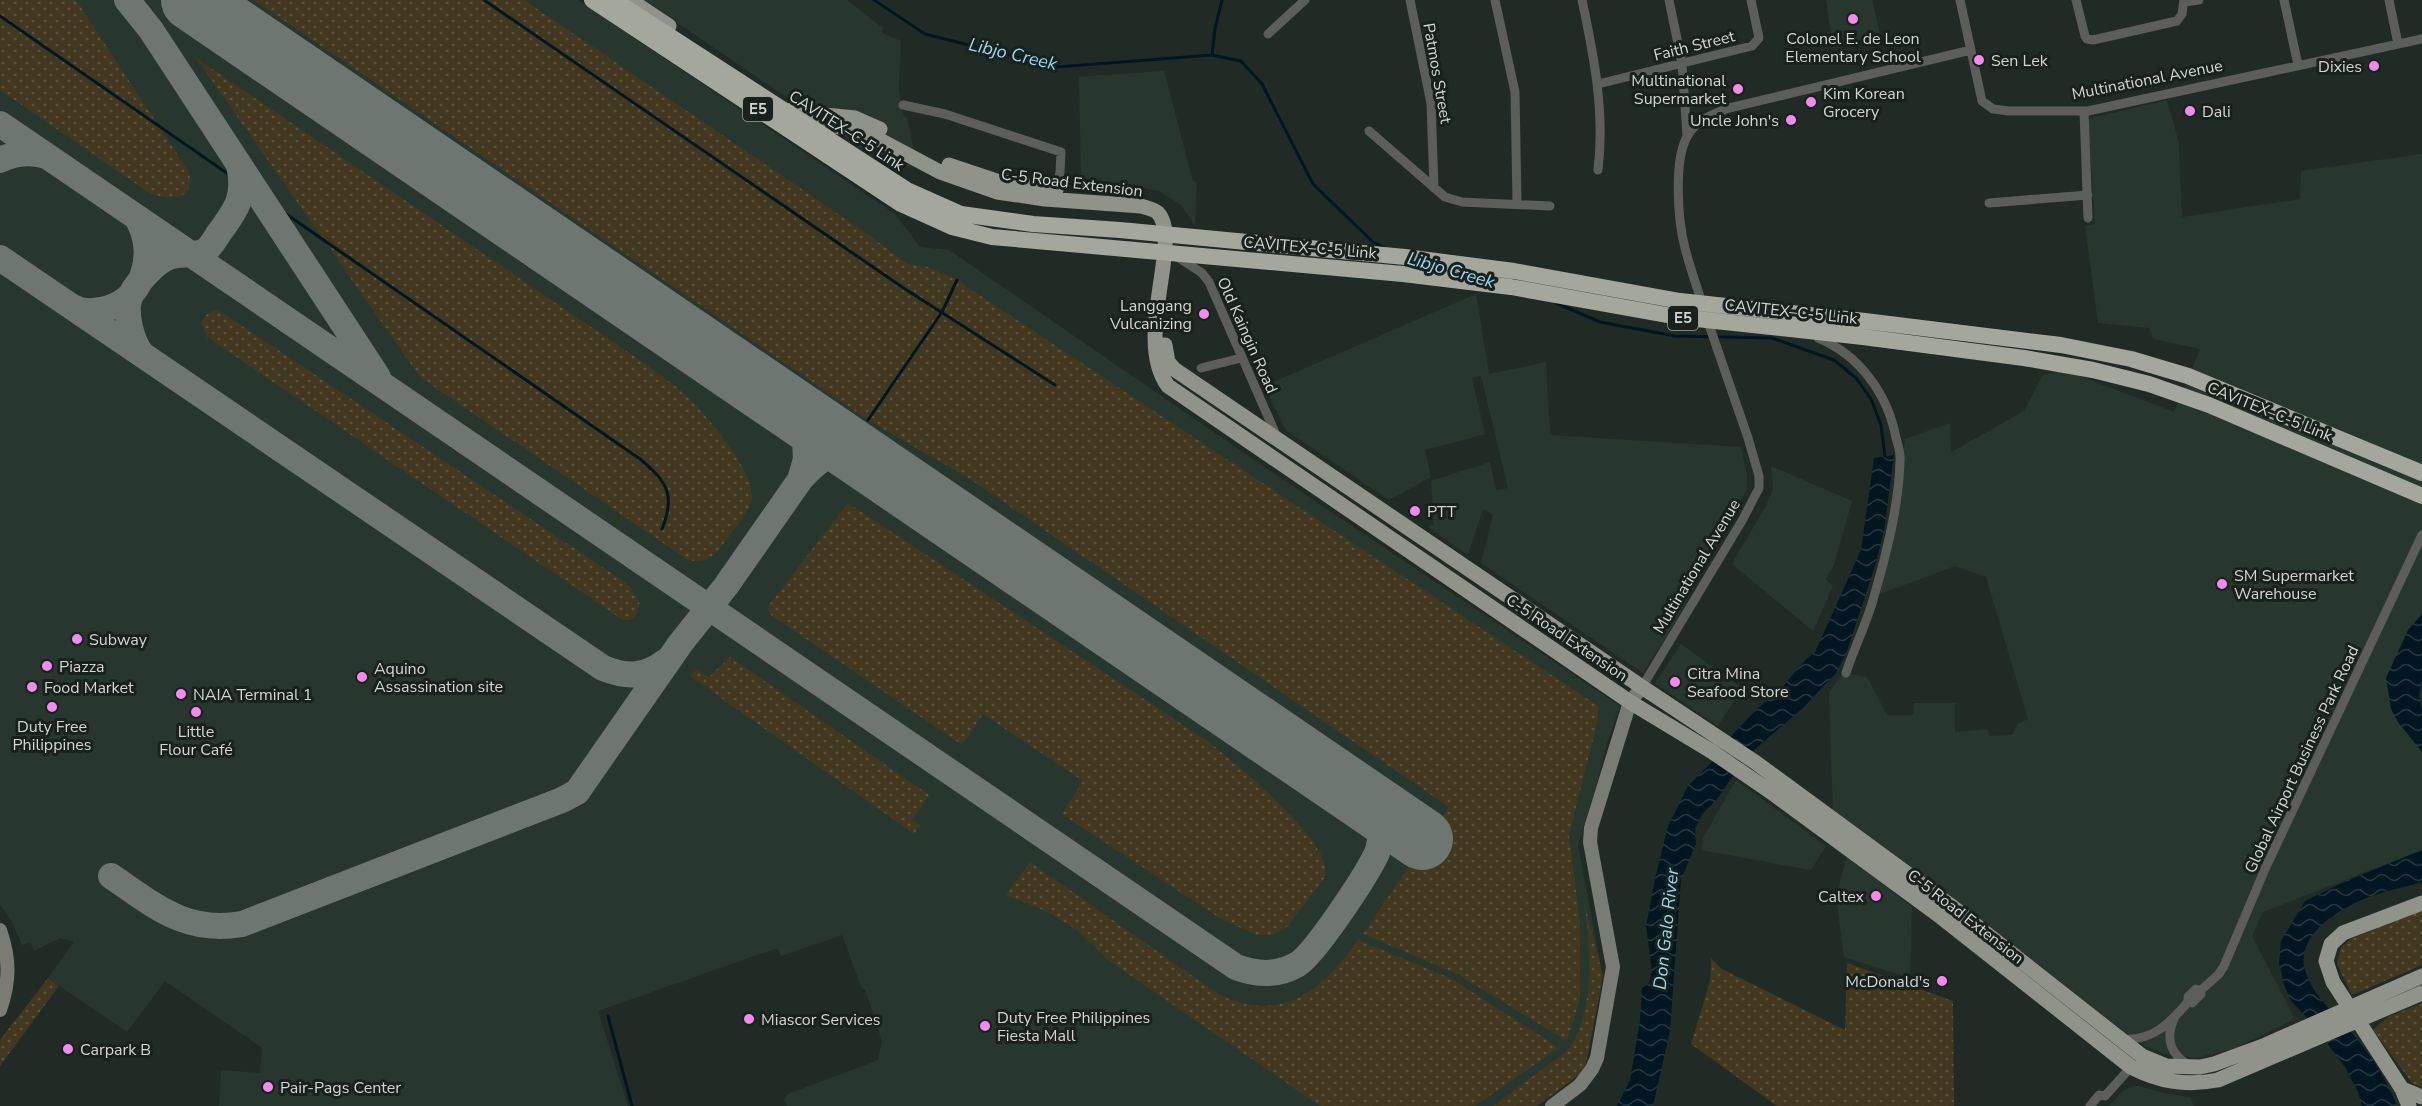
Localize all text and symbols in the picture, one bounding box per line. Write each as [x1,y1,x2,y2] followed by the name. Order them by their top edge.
[1846,12,1860,26] marker: Colonel E. de Leon Elementary School
[1417,21,1457,126] street label: Patmos Street
[1651,25,1738,67] street label: Faith Street
[1785,28,1921,68] place label: Colonel E. de Leon Elementary School
[966,32,1060,76] water label: Libjo Creek
[1991,50,2049,72] place label: Sen Lek
[1972,53,1986,67] marker: Sen Lek
[2070,55,2224,105] street label: Multinational Avenue
[2318,56,2362,78] place label: Dixies
[2367,59,2381,73] marker: Dixies
[1631,70,1726,110] place label: Multinational Supermarket
[1731,82,1745,96] marker: Multinational Supermarket
[1823,83,1905,123] place label: Kim Korean Grocery
[784,85,909,177] street label: CAVITEX–C-5 Link
[1804,95,1818,109] marker: Kim Korean Grocery
[743,97,773,121] road number: E5
[2202,101,2231,123] place label: Dali
[2183,104,2197,118] marker: Dali
[1690,110,1779,132] place label: Uncle John's
[1784,113,1798,127] marker: Uncle John's
[1000,163,1144,203] street label: C-5 Road Extension
[1242,231,1378,265] street label: CAVITEX–C-5 Link
[1404,246,1498,294] water label: Libjo Creek
[1212,274,1283,397] street label: Old Kaingin Road
[1723,294,1859,330] street label: CAVITEX–C-5 Link
[1109,295,1192,335] place label: Langgang Vulcanizing
[1668,306,1698,330] road number: E5
[1197,307,1211,321] marker: Langgang Vulcanizing
[2204,377,2337,448] street label: CAVITEX–C-5 Link
[1648,495,1746,638] street label: Multinational Avenue
[1427,501,1457,523] place label: PTT
[1408,504,1422,518] marker: PTT
[2234,565,2354,605] place label: SM Supermarket Warehouse
[2215,577,2229,591] marker: SM Supermarket Warehouse
[1501,589,1632,687] street label: C-5 Road Extension
[89,629,148,651] place label: Subway
[70,632,84,646] marker: Subway
[2239,642,2364,877] street label: Global Airport Business Park Road
[59,656,105,678] place label: Piazza
[374,658,503,698] place label: Aquino Assassination site
[40,659,54,673] marker: Piazza
[1687,663,1789,703] place label: Citra Mina Seafood Store
[355,670,369,684] marker: Aquino Assassination site
[1668,675,1682,689] marker: Citra Mina Seafood Store
[44,677,134,699] place label: Food Market
[25,680,39,694] marker: Food Market
[193,684,312,706] place label: NAIA Terminal 1
[174,687,188,701] marker: NAIA Terminal 1
[45,700,59,714] marker: Duty Free Philippines
[189,705,203,719] marker: Little Flour Café
[12,716,92,756] place label: Duty Free Philippines
[159,721,233,761] place label: Little Flour Café
[1903,864,2028,969] street label: C-5 Road Extension
[1648,866,1684,991] water label: Don Galo River
[1818,886,1865,908] place label: Caltex
[1869,889,1883,903] marker: Caltex
[1845,971,1930,993] place label: McDonald's
[1935,974,1949,988] marker: McDonald's
[997,1007,1150,1047] place label: Duty Free Philippines Fiesta Mall
[761,1009,881,1031] place label: Miascor Services
[742,1012,756,1026] marker: Miascor Services
[978,1019,992,1033] marker: Duty Free Philippines Fiesta Mall
[80,1039,151,1061] place label: Carpark B
[61,1042,75,1056] marker: Carpark B
[280,1077,401,1099] place label: Pair-Pags Center
[261,1080,275,1094] marker: Pair-Pags Center

